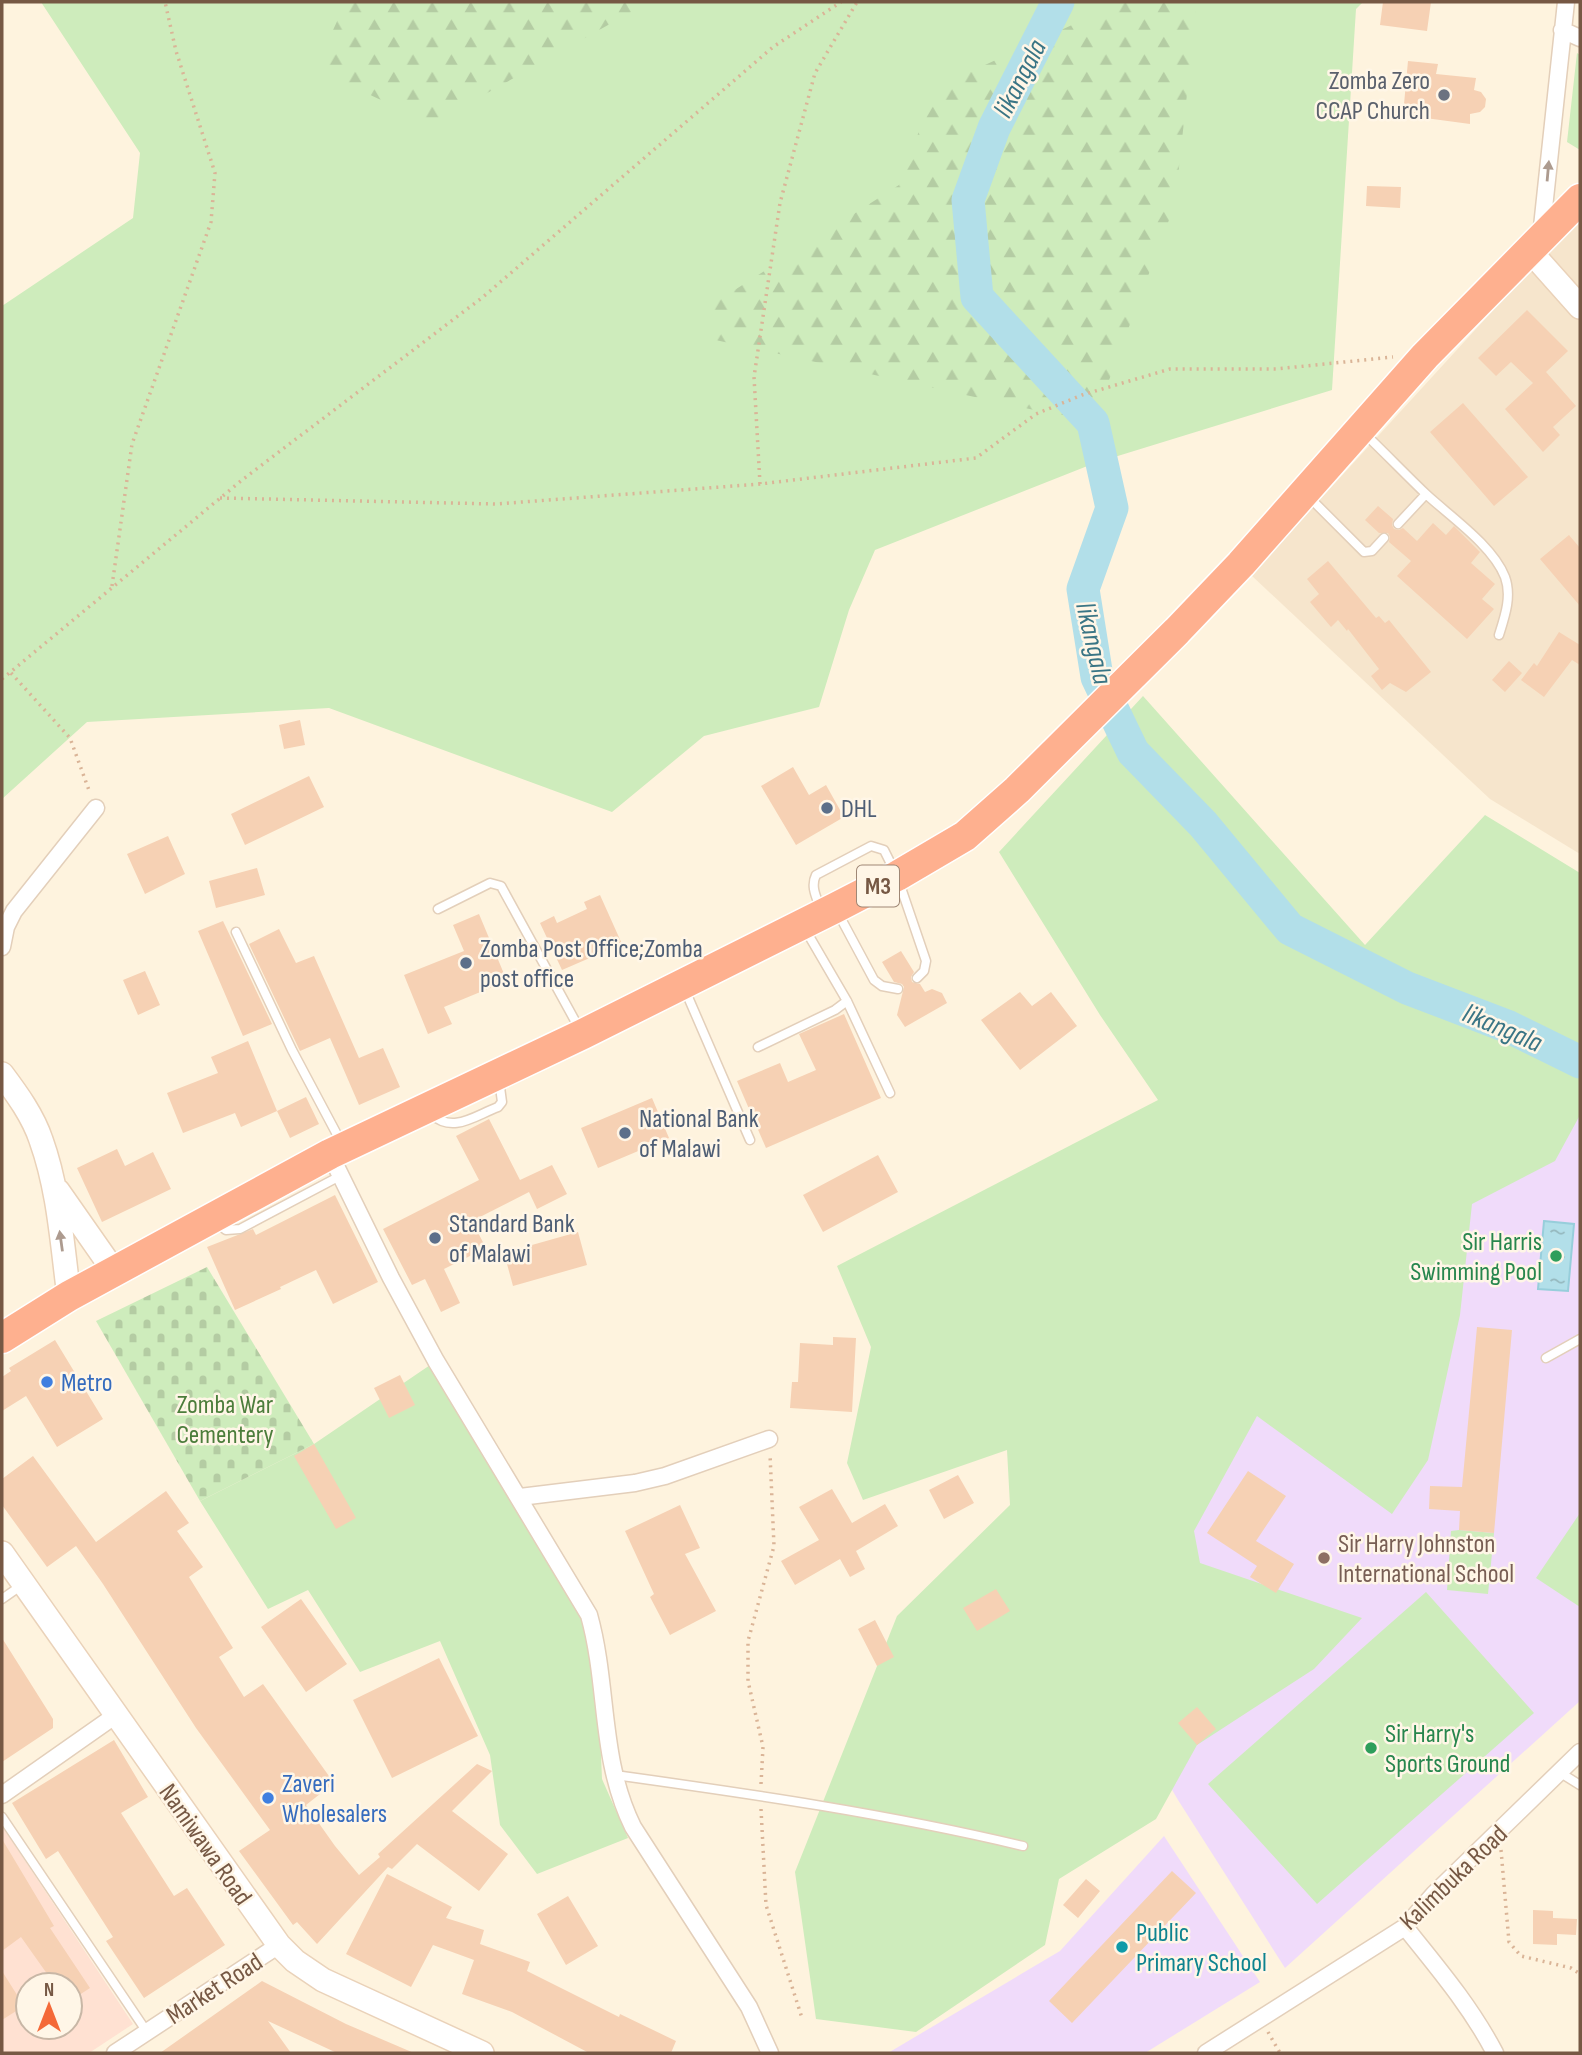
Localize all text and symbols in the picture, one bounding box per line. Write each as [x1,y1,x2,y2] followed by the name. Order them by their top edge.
[987,34,1054,123] water label: likangala
[1315,66,1430,127] place label: Zomba Zero CCAP Church
[1436,87,1452,103] marker: Zomba Zero CCAP Church
[1543,159,1554,181] one-way arrow
[1068,599,1119,688] water label: likangala
[841,794,877,825] place label: DHL
[819,800,835,816] marker: DHL
[857,866,899,906] road number: M3
[480,934,703,995] place label: Zomba Post Office;Zomba post office
[458,955,474,971] marker: Zomba Post Office;Zomba post office
[1458,997,1548,1060] water label: likangala
[639,1104,759,1165] place label: National Bank of Malawi
[617,1125,633,1141] marker: National Bank of Malawi
[449,1209,575,1270] place label: Standard Bank of Malawi
[1410,1227,1542,1288] place label: Sir Harris Swimming Pool
[56,1230,67,1252] one-way arrow
[427,1230,443,1246] marker: Standard Bank of Malawi
[1548,1248,1564,1264] marker: Sir Harris Swimming Pool
[61,1368,113,1399] place label: Metro
[39,1374,55,1390] marker: Metro
[176,1390,274,1451] park label: Zomba War Cementery
[1338,1529,1514,1590] place label: Sir Harry Johnston International School
[1316,1550,1332,1566] marker: Sir Harry Johnston International School
[1385,1719,1510,1780] place label: Sir Harry's Sports Ground
[1363,1740,1379,1756] marker: Sir Harry's Sports Ground
[282,1769,387,1830] place label: Zaveri Wholesalers
[152,1778,258,1911] street label: Namiwawa Road
[260,1790,276,1806] marker: Zaveri Wholesalers
[1394,1819,1514,1937] street label: Kalimbuka Road
[1136,1918,1267,1979] place label: Public Primary School
[1114,1939,1130,1955] marker: Public Primary School
[161,1947,269,2032] street label: Market Road
[14,1971,84,2041] north arrow
[44,1979,54,2002] text: N

